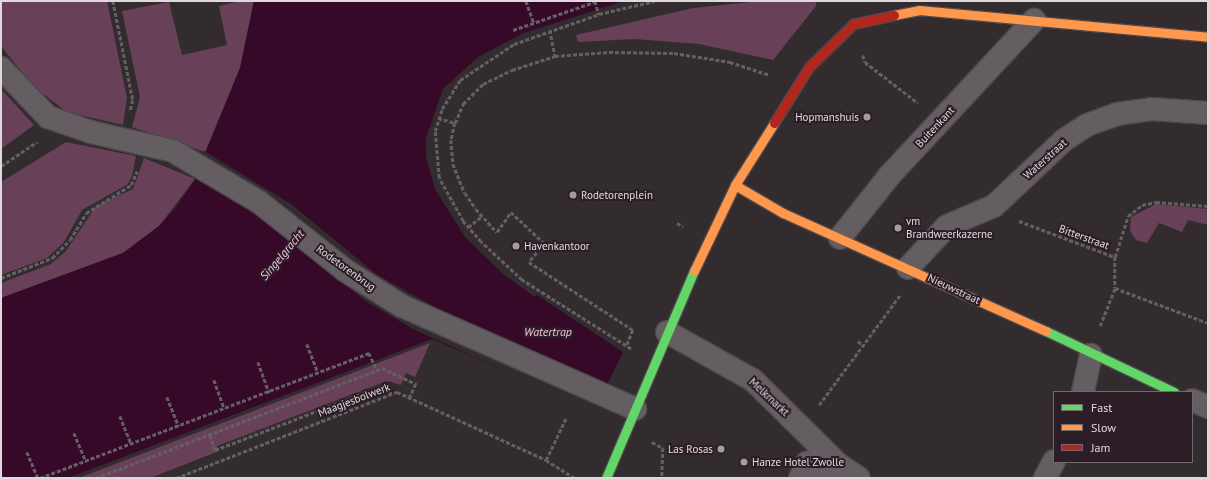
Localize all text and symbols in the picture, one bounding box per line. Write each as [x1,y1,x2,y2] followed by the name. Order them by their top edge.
[913,104,957,150] street label: Buitenkant
[795,110,859,124] place label: Hopmanshuis
[862,112,872,122] marker: Hopmanshuis
[1021,136,1069,182] street label: Waterstraat
[581,188,653,202] place label: Rodetorenplein
[568,190,578,200] marker: Rodetorenplein
[906,215,993,241] place label: vm Brandweerkazerne
[1057,222,1111,252] street label: Bitterstraat
[893,223,903,233] marker: vm Brandweerkazerne
[257,227,307,283] water label: Singelgracht
[524,239,590,253] place label: Havenkantoor
[511,241,521,251] marker: Havenkantoor
[314,242,378,294] street label: Rodetorenbrug
[926,271,982,307] street label: Nieuwstraat
[524,325,572,339] water label: Watertrap
[746,375,792,419] street label: Melkmarkt
[316,380,392,420] street label: Maagjesbolwerk
[1053,391,1193,463] legend
[1091,400,1112,415] text: Fast
[1091,420,1116,435] text: Slow
[1091,440,1110,455] text: Jam
[668,442,713,456] place label: Las Rosas
[716,444,726,454] marker: Las Rosas
[752,455,844,469] place label: Hanze Hotel Zwolle
[739,457,749,467] marker: Hanze Hotel Zwolle

